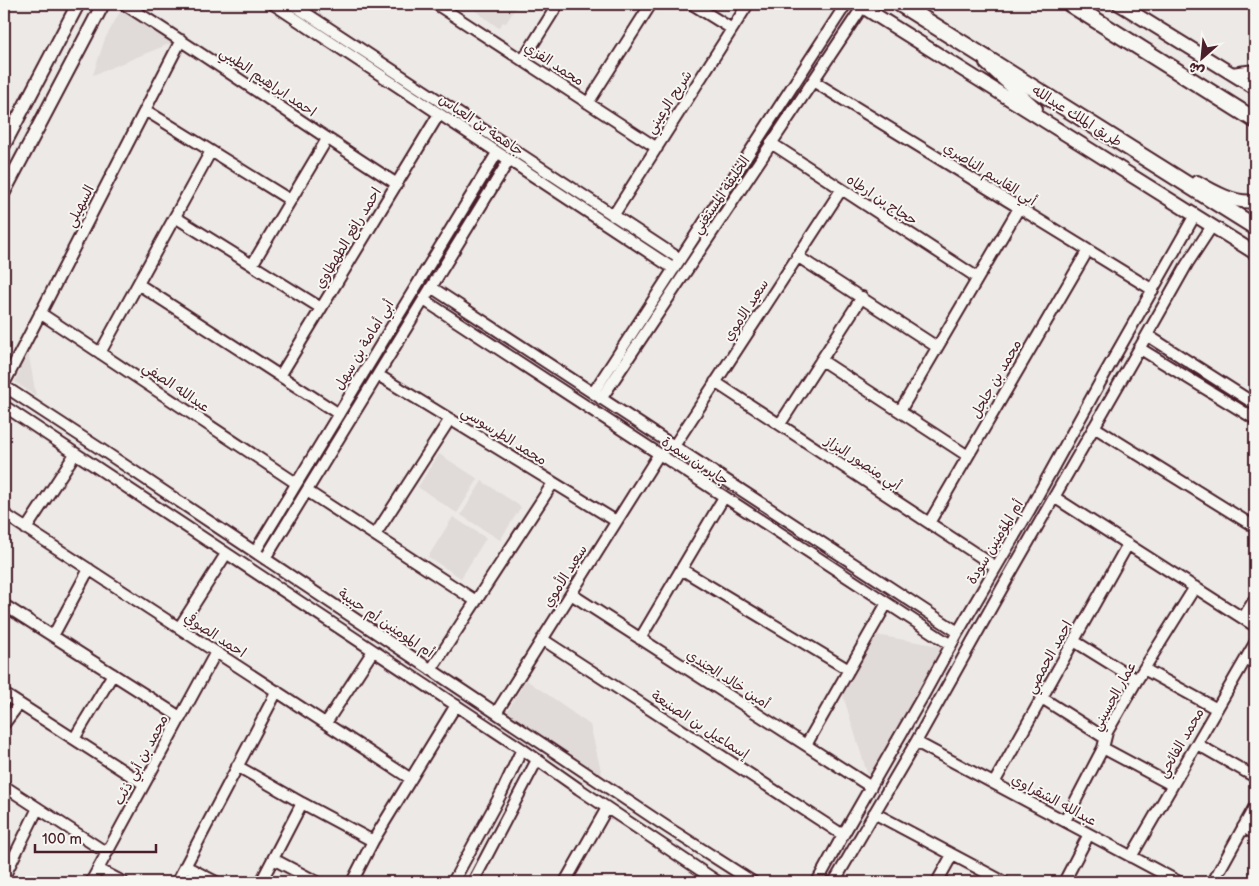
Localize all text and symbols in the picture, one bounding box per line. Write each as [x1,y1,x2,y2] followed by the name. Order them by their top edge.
[1176,32,1226,82] north arrow
[520,39,587,91] street label: محمد الفزي
[214,43,319,124] street label: احمد ابراهيم الطيبي
[1186,58,1207,80] text: ش
[642,67,699,139] street label: شريح الرعيني
[1029,81,1125,151] street label: طريق الملك عبدالله
[435,90,527,160] street label: جاهمة بن العباس
[938,139,1040,213] street label: أبي القاسم الناصري
[689,153,757,240] street label: الخليفة المستغني
[843,171,921,230] street label: حجاج بن ارطاه
[62,182,101,232] street label: السهيلي
[311,184,387,293] street label: احمد رافع الطهطاوي
[720,276,774,345] street label: سعيد الاموي
[330,296,401,395] street label: أبي أمامة بن سهل
[967,337,1025,421] street label: محمد بن جلجل
[137,358,213,419] street label: عبدالله الصفي
[456,403,550,472] street label: محمد الطرسوسي
[819,432,905,498] street label: أبي منصور البزاز
[658,433,732,489] street label: جابر بن سمرة
[963,496,1029,588] street label: أم المؤمنين سودة
[538,541,593,611] street label: سعيد الأموي
[334,585,438,663] street label: أم المومنين أم حبيبة
[180,609,249,663] street label: احمد الصوفي
[1022,618,1079,698] street label: احمد الحمصي
[682,646,773,714] street label: أمين خالد الجندي
[1088,658,1144,736] street label: عمار الحسيني
[648,687,752,763] street label: إسماعيل بن الصنيعة
[1154,705,1211,783] street label: محمد الفائحي
[110,712,175,810] street label: محمد بن أبي ذئب
[1008,770,1099,831] street label: عبدالله الشقراوي
[35,821,156,853] scale bar
[42,830,82,849] text: 100 m

